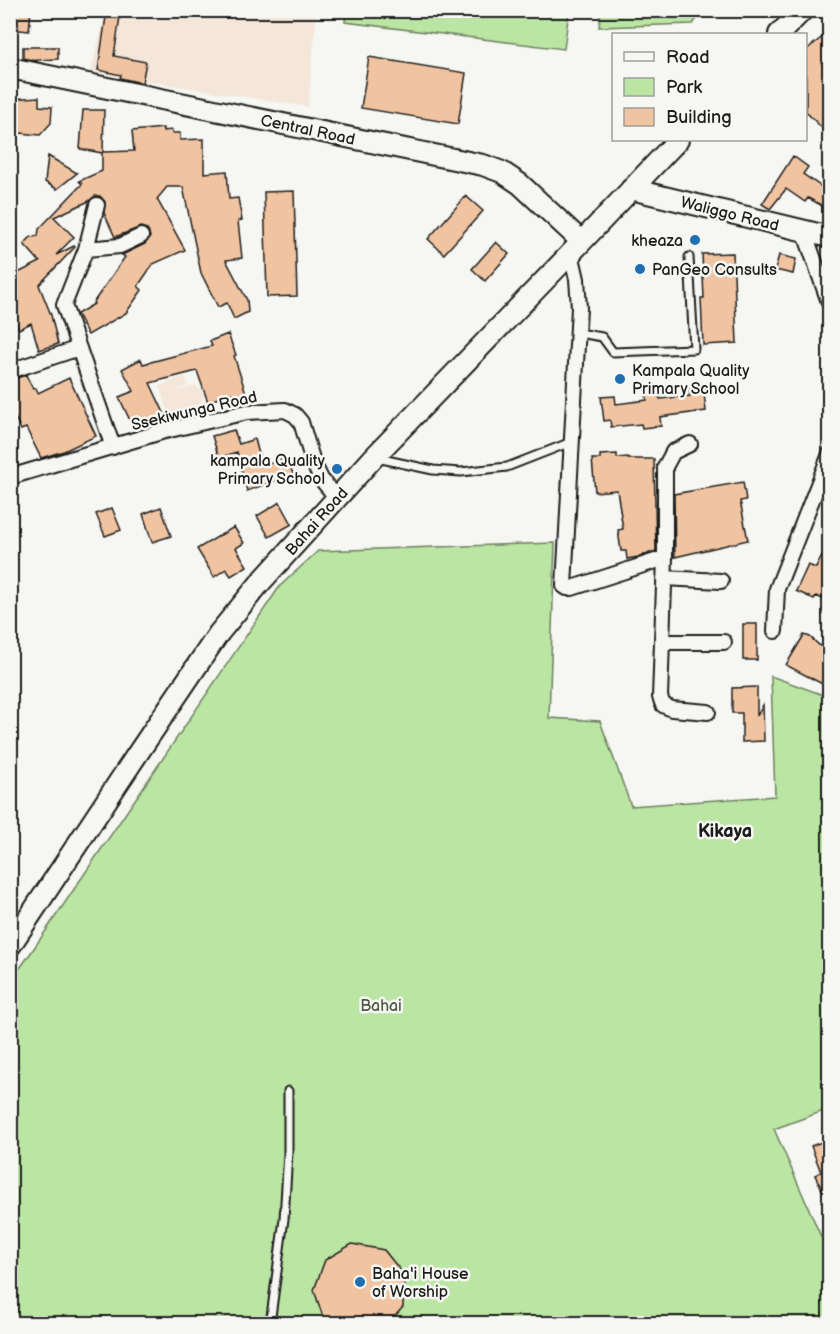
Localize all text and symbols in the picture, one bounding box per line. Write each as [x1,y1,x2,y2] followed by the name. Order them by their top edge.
[612,33,807,141] legend
[666,47,710,68] text: Road
[666,77,702,98] text: Park
[666,107,732,128] text: Building
[259,111,357,150] street label: Central Road
[678,193,781,236] street label: Waliggo Road
[631,232,683,251] place label: kheaza
[688,233,702,247] marker: kheaza
[652,261,777,280] place label: PanGeo Consults
[633,262,647,276] marker: PanGeo Consults
[632,362,750,399] place label: Kampala Quality Primary School
[613,372,627,386] marker: Kampala Quality Primary School
[130,388,259,435] street label: Ssekiwunga Road
[210,452,326,489] place label: kampala Quality Primary School
[330,462,344,476] marker: kampala Quality Primary School
[282,484,353,560] street label: Bahai Road
[698,821,752,842] district label: Kikaya
[360,997,402,1016] park label: Bahai
[372,1265,469,1302] place label: Baha'i House of Worship
[353,1275,367,1289] marker: Baha'i House of Worship

